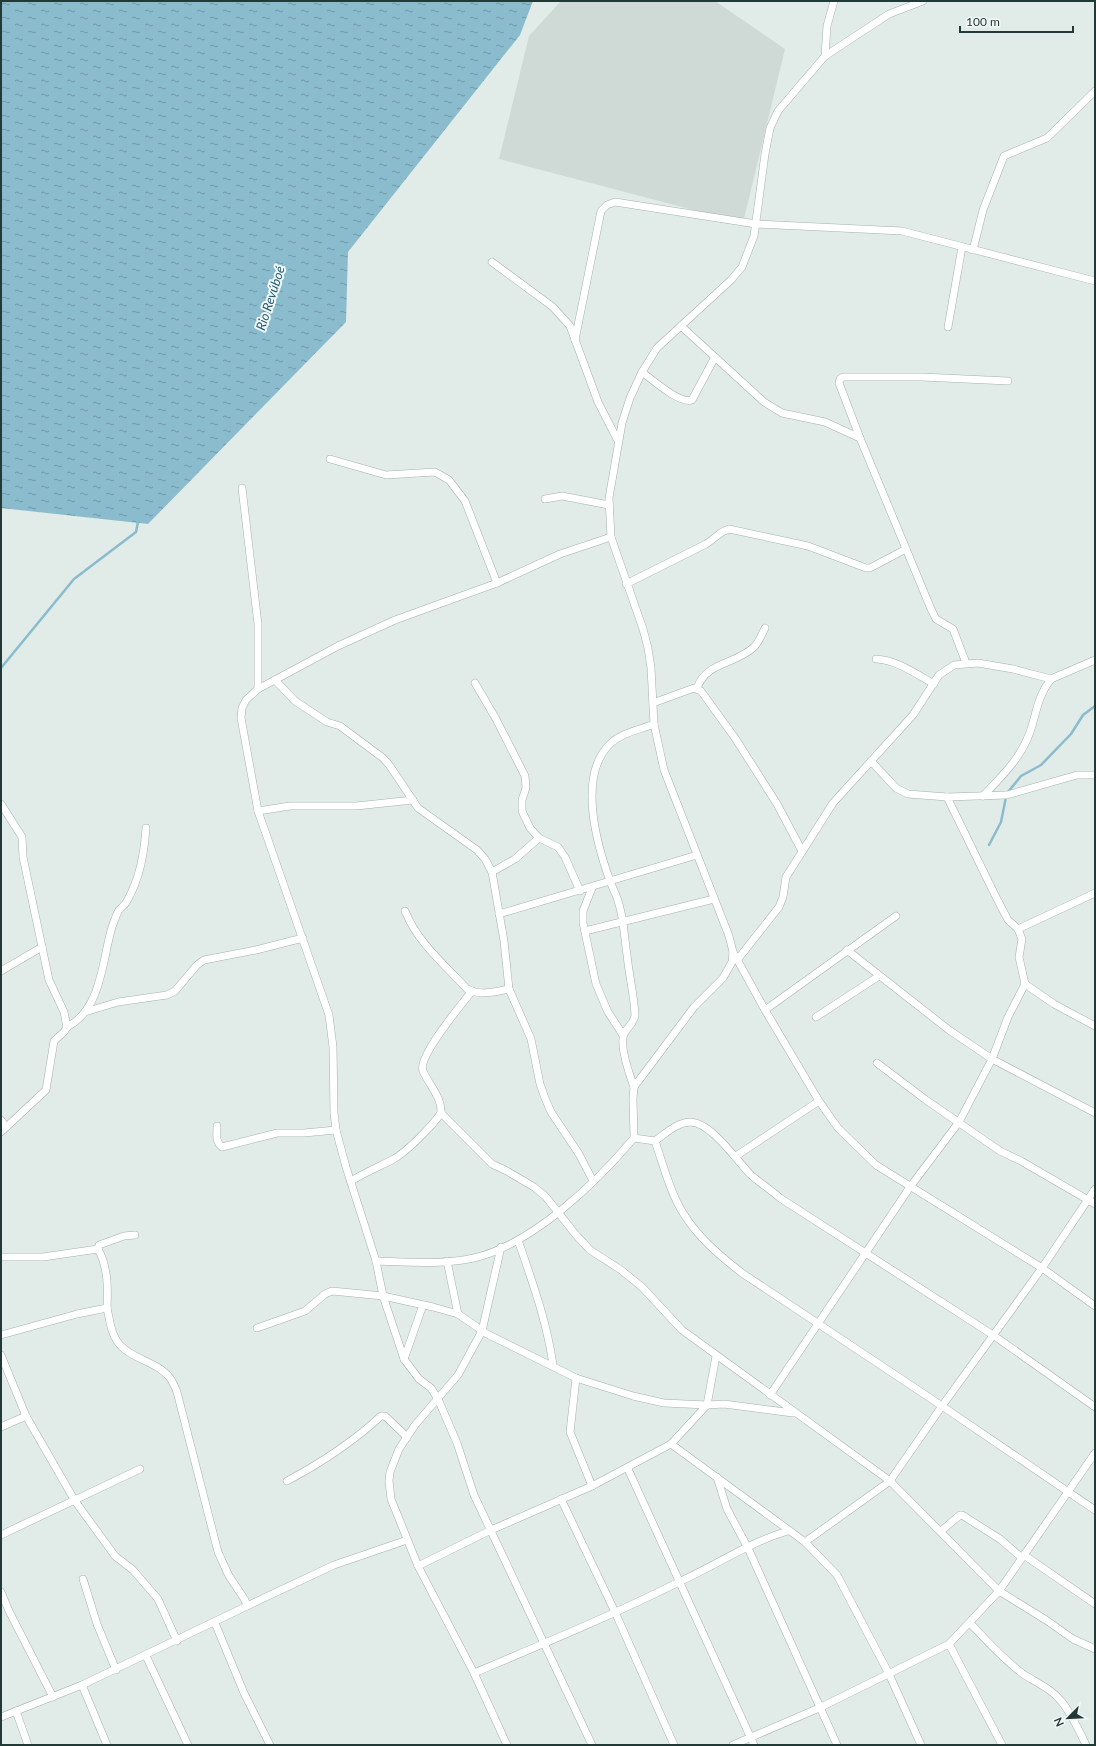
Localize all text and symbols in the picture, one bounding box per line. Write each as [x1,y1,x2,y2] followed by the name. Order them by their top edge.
[960,8,1073,34] scale bar
[966,14,1000,29] text: 100 m
[252,264,288,332] water label: Rio Revúboé
[1048,1698,1088,1738] north arrow
[1051,1716,1066,1729] text: N

